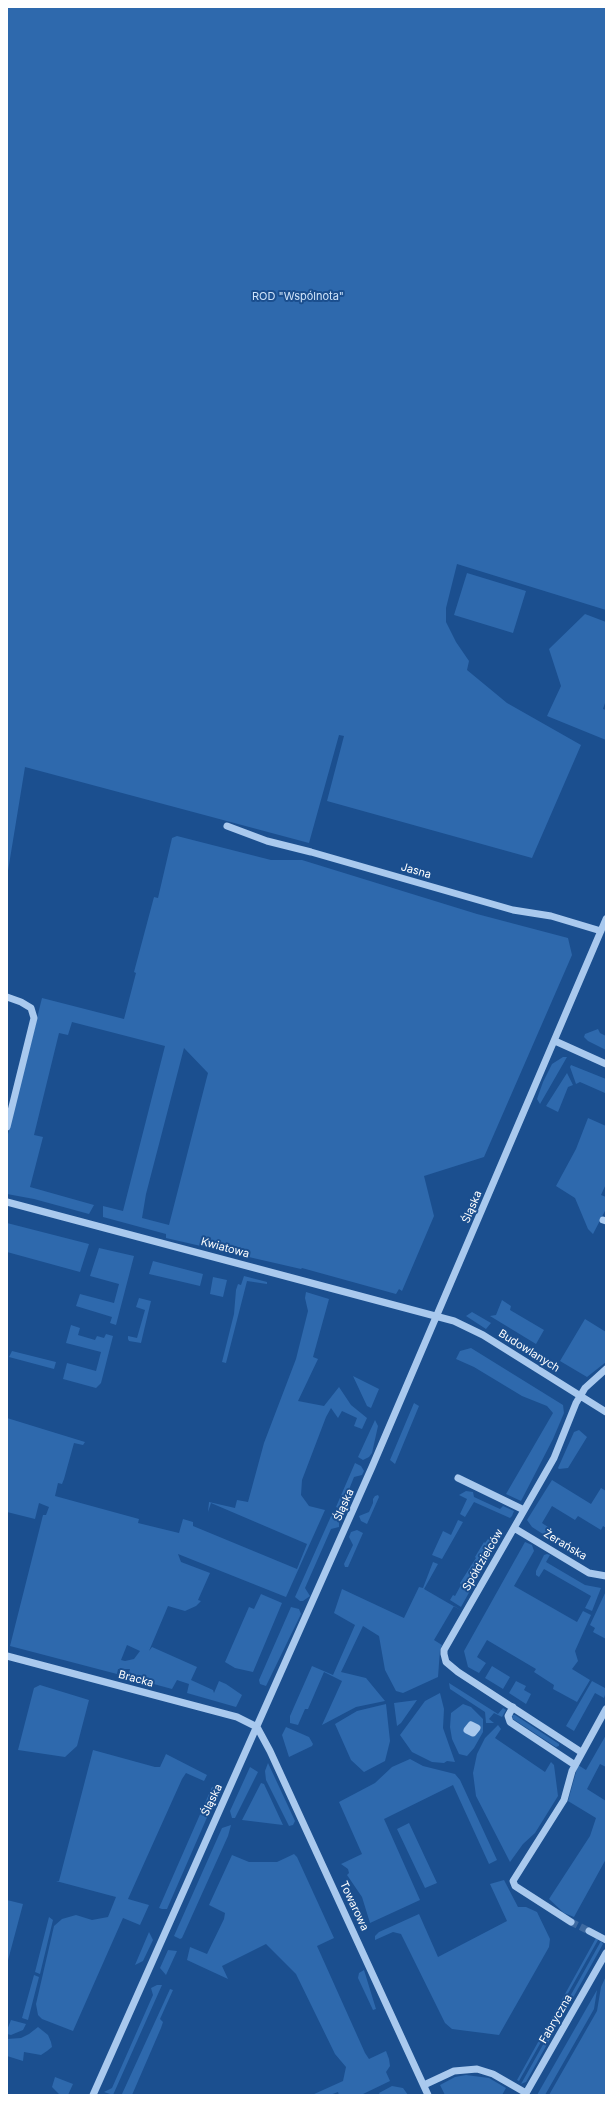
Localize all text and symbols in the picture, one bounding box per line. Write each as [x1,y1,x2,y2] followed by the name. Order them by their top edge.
[252,290,344,304] park label: ROD "Wspólnota"
[399,860,433,882] street label: Jasna
[459,1189,485,1225] street label: Śląska
[199,1235,251,1261] street label: Kwiatowa
[496,1327,562,1375] street label: Budowlanych
[331,1487,357,1523] street label: Śląska
[460,1527,506,1593] street label: Spółdzielców
[541,1527,589,1563] street label: Żerańska
[117,1668,155,1690] street label: Bracka
[199,1782,225,1818] street label: Śląska
[337,1879,371,1933] street label: Towarowa
[537,1992,575,2046] street label: Fabryczna

